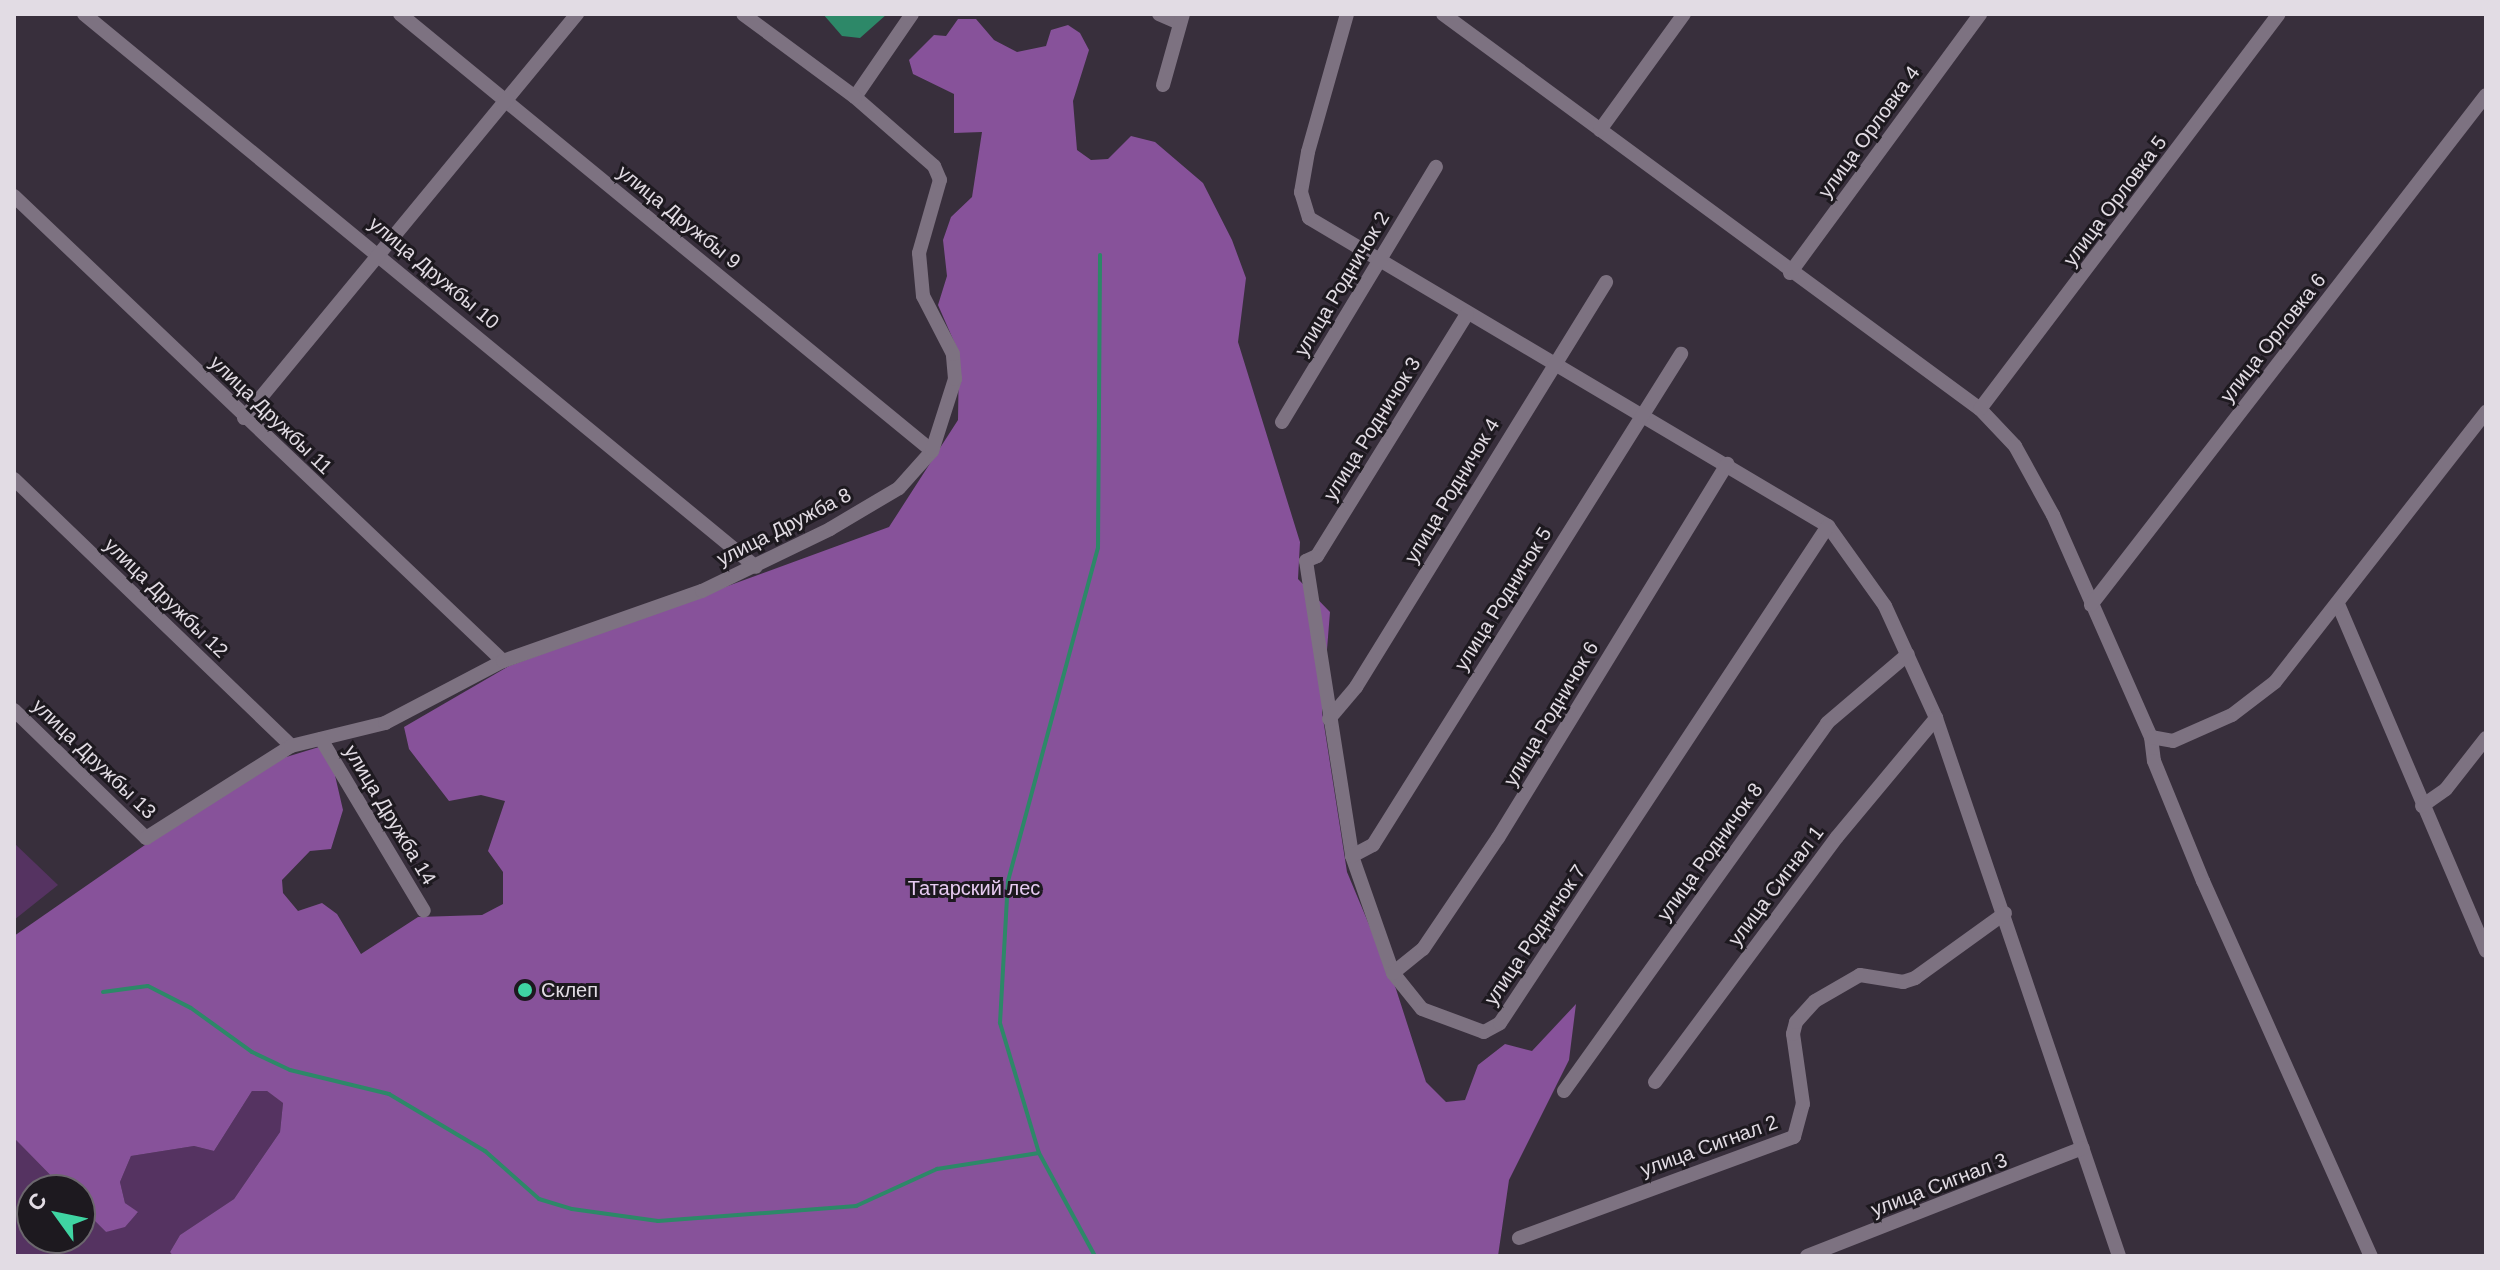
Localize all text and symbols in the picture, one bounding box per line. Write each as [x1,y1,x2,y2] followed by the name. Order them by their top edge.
[1813,61,1925,203] street label: улица Орловка 4
[2058,131,2172,271] street label: улица Орловка 5
[613,160,745,274] street label: улица Дружбы 9
[1289,207,1395,361] street label: улица Родничок 2
[364,212,504,334] street label: улица Дружбы 10
[2215,269,2331,407] street label: улица Орловка 6
[205,350,337,480] street label: улица Дружбы 11
[1318,353,1426,505] street label: улица Родничок 3
[1399,414,1505,568] street label: улица Родничок 4
[713,483,855,571] street label: улица Дружба 8
[1449,523,1557,675] street label: улица Родничок 5
[99,533,233,663] street label: улица Дружбы 12
[1498,637,1604,791] street label: улица Родничок 6
[27,694,161,824] street label: улица Дружбы 13
[339,741,441,889] street label: улица Дружба 14
[1652,778,1768,926] street label: улица Родничок 8
[1723,821,1829,951] street label: улица Сигнал 1
[1479,860,1591,1010] street label: улица Родничок 7
[908,876,1040,900] park label: Татарский лес
[541,978,598,1002] place label: Склеп
[516,981,534,999] marker: Склеп
[1637,1110,1781,1182] street label: улица Сигнал 2
[1867,1148,2011,1222] street label: улица Сигнал 3
[16,1174,96,1254] north arrow
[22,1188,52,1215] text: С

